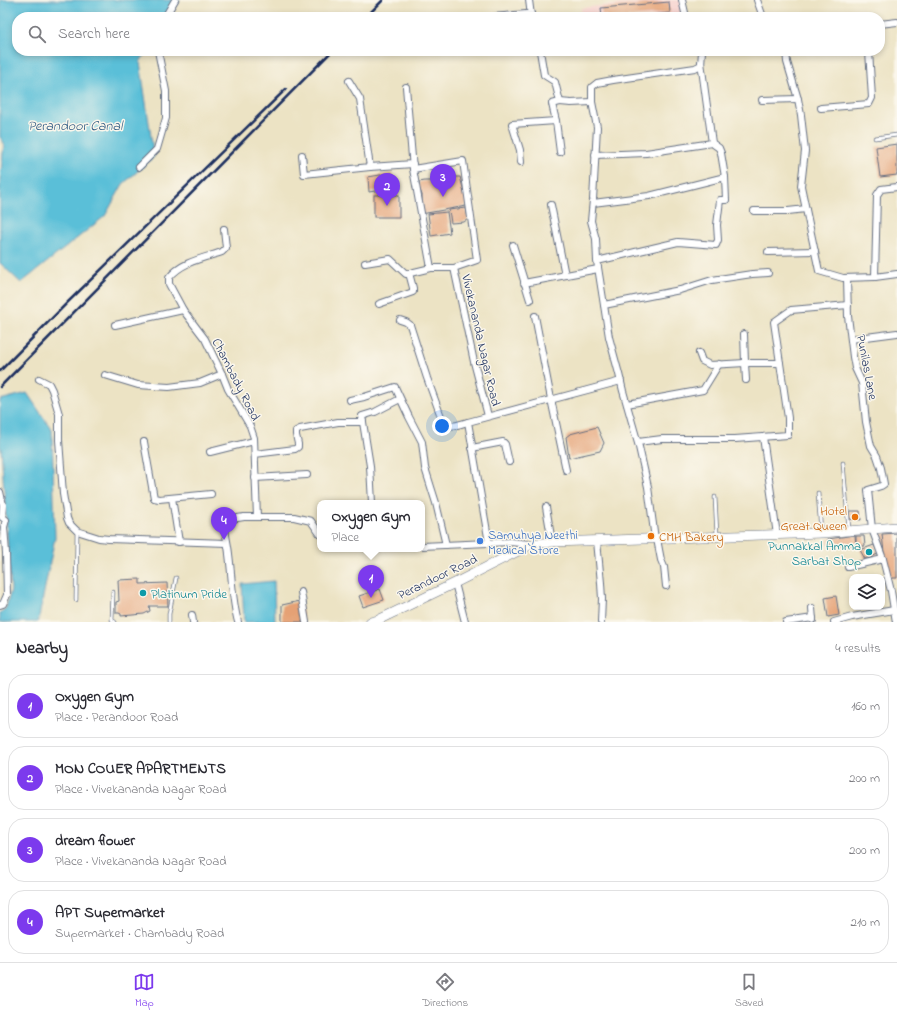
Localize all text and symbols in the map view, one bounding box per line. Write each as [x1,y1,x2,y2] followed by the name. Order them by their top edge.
[12,12,885,56] search box
[26,23,48,45] icon: search
[58,23,130,45] text: Search here
[28,116,124,137] water label: Perandoor Canal
[430,164,456,197] pin: 3
[374,173,400,206] pin: 2
[455,272,505,409] street label: Vivekananda Nagar Road
[851,333,882,402] street label: Punilas Lane
[206,335,265,425] street label: Chambady Road
[432,416,452,436] your location
[317,500,425,552] popup
[781,502,847,536] place label: Hotel Great Queen
[332,506,410,528] text: Oxygen Gym
[211,507,237,540] pin: 4
[850,512,860,522] marker: Hotel Great Queen
[488,526,578,560] place label: Samuhya Neethi Medical Store
[332,528,359,547] text: Place
[659,528,723,548] place label: CMH Bakery
[646,531,656,541] marker: CMH Bakery
[475,536,485,546] marker: Samuhya Neethi Medical Store
[768,537,861,571] place label: Punnakkal Amma Sarbat Shop
[864,547,874,557] marker: Punnakkal Amma Sarbat Shop
[395,550,481,605] street label: Perandoor Road
[358,565,384,598] pin: 1
[849,574,885,610] map controls
[849,574,885,610] button: layers
[151,585,227,604] place label: Platinum Pride
[138,588,148,598] marker: Platinum Pride
[16,636,68,661] text: Nearby
[835,639,881,658] text: 4 results
[55,686,134,708] text: Oxygen Gym
[28,697,32,716] text: 1
[851,697,880,716] text: 160 m
[55,708,178,727] text: Place · Perandoor Road
[55,758,226,780] text: MON COUER APARTMENTS
[27,769,33,788] text: 2
[849,769,880,788] text: 200 m
[55,780,227,799] text: Place · Vivekananda Nagar Road
[55,830,135,852] text: dream flower
[27,841,33,860] text: 3
[849,841,880,860] text: 200 m
[55,852,227,871] text: Place · Vivekananda Nagar Road
[55,902,165,924] text: APT Supermarket
[27,913,33,932] text: 4
[850,913,880,932] text: 210 m
[55,924,224,943] text: Supermarket · Chambady Road
[133,971,155,1011] tab: Map
[422,971,468,1011] tab: Directions
[735,971,764,1011] tab: Saved

